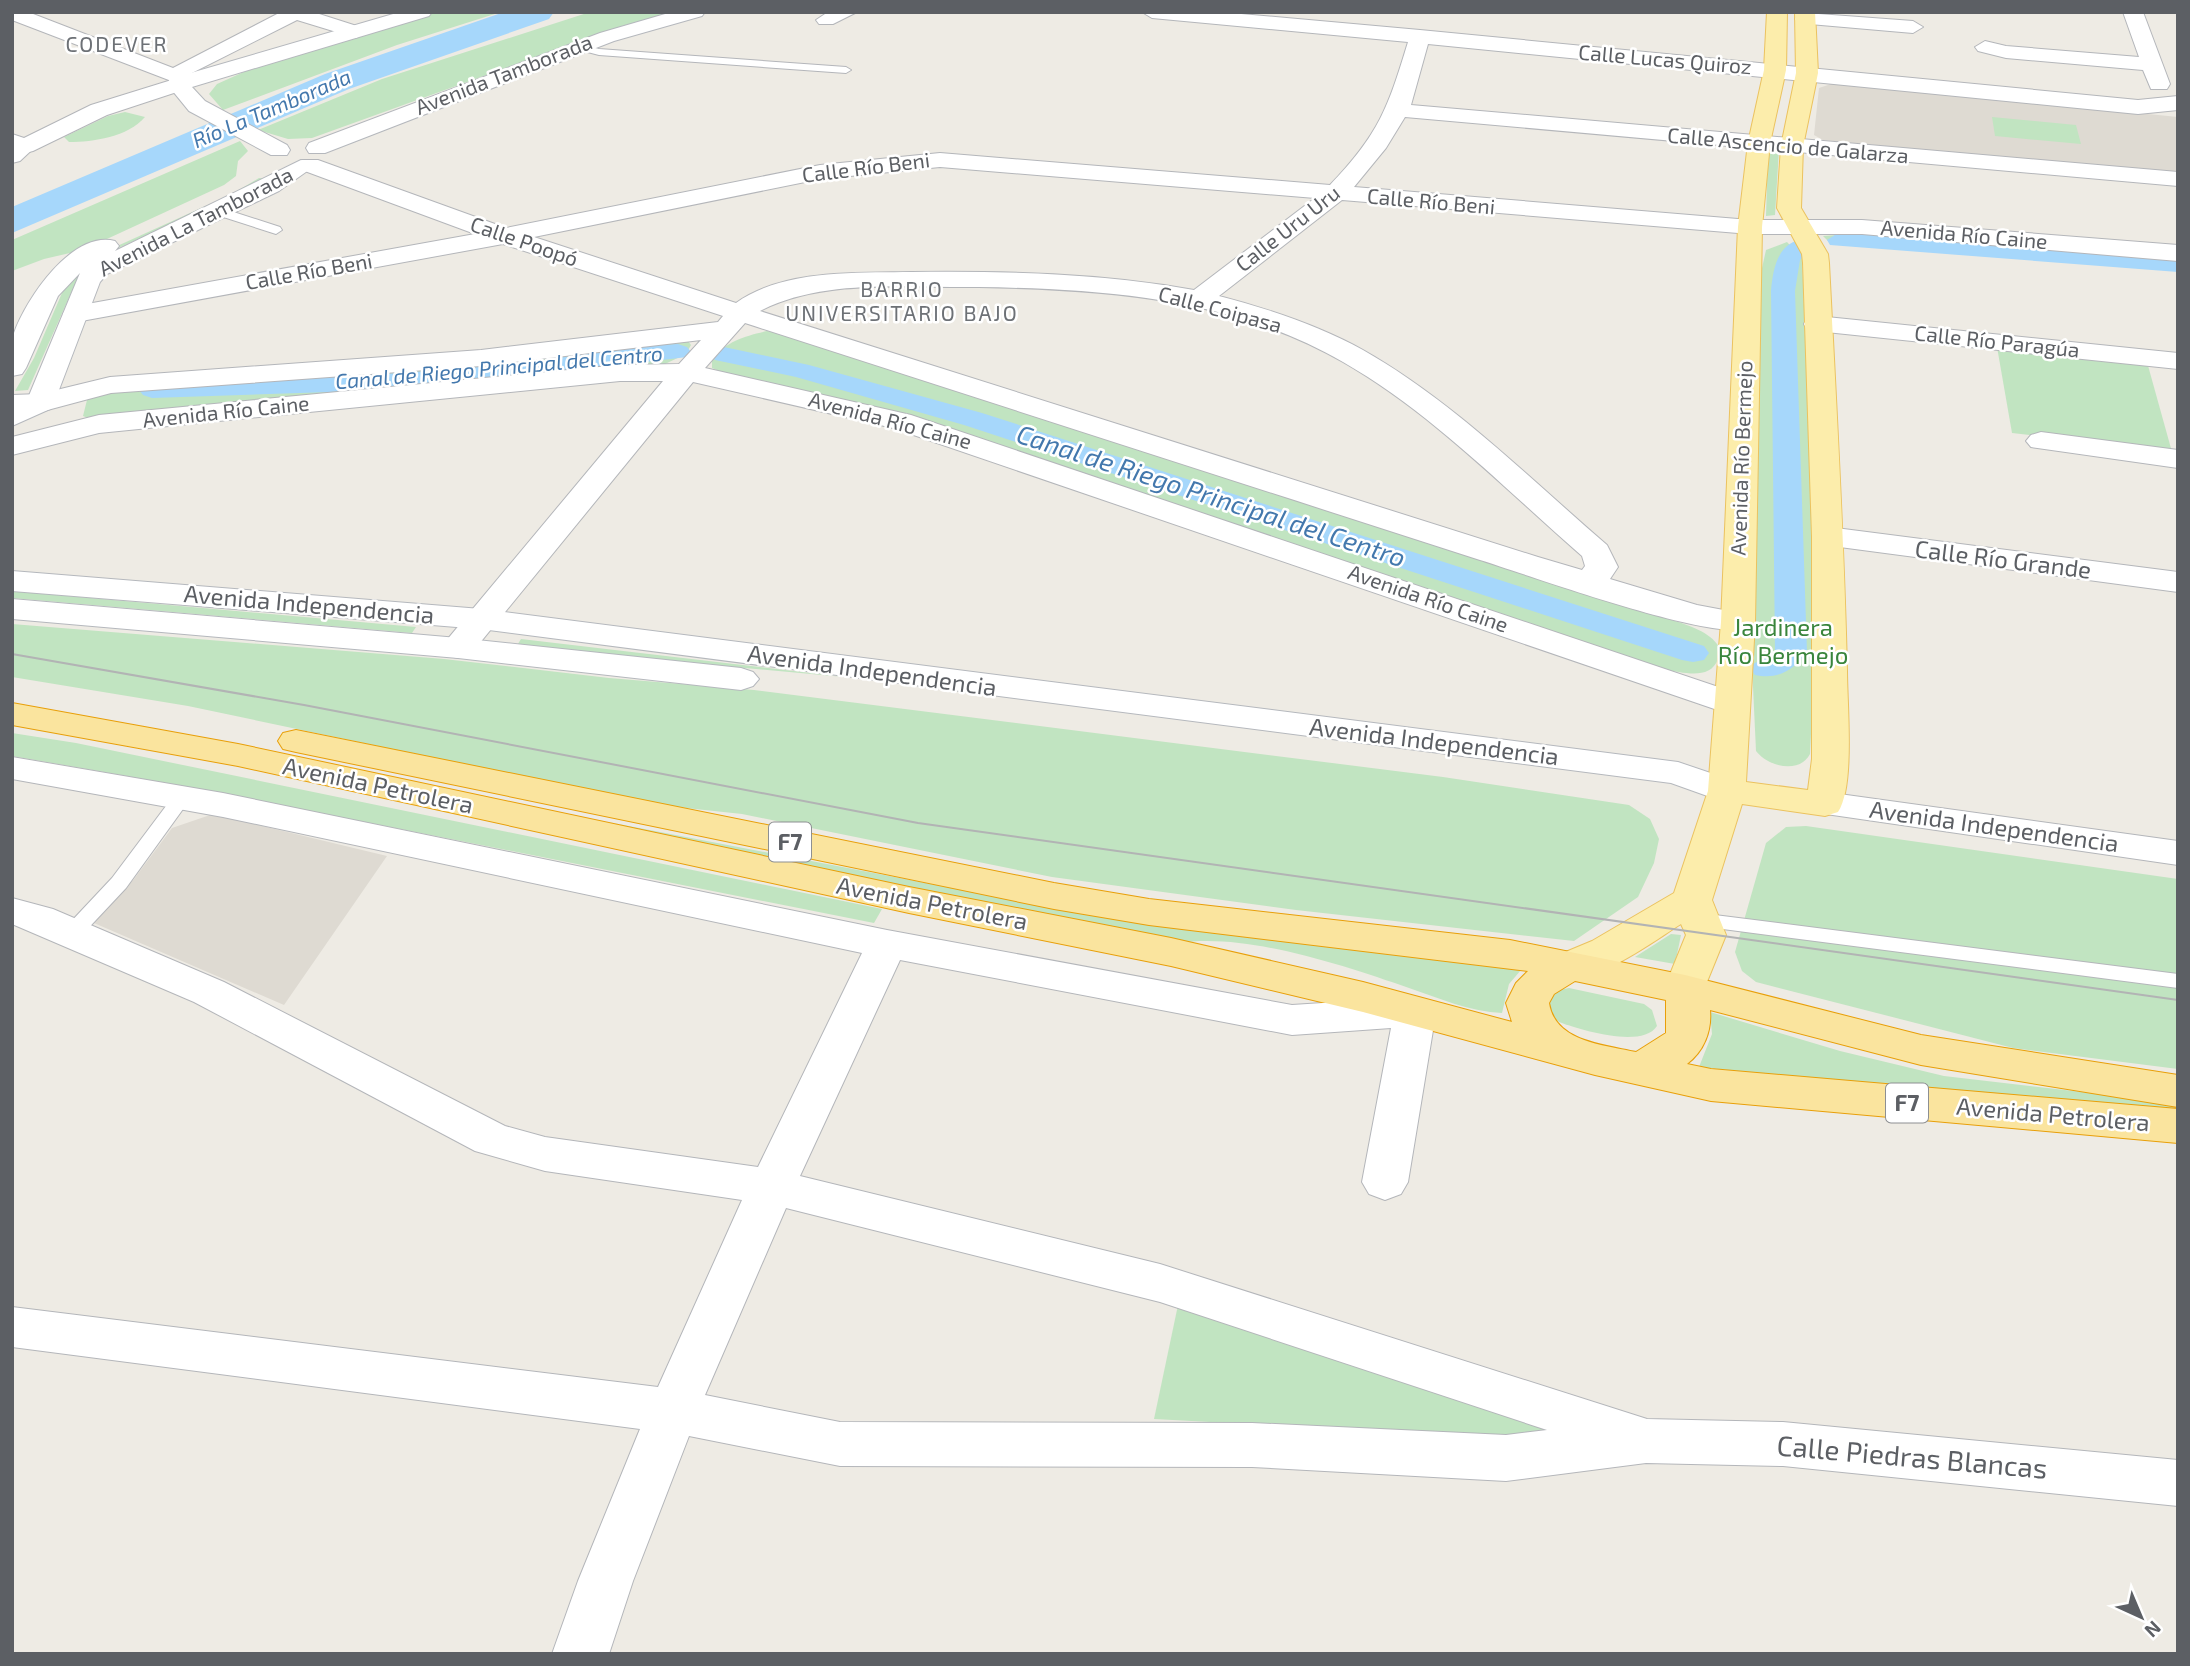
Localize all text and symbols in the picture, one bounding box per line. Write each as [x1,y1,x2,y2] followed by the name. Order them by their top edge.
[411,28,596,119] street label: Avenida Tamborada
[66,31,169,56] district label: CODEVER
[1577,38,1753,80] street label: Calle Lucas Quiroz
[188,63,354,152] water label: Río La Tamborada
[1667,122,1910,168] street label: Calle Ascencio de Galarza
[801,146,931,187] street label: Calle Río Beni
[94,161,297,281] street label: Avenida La Tamborada
[1230,179,1344,276] street label: Calle Uru Uru
[1366,182,1496,219] street label: Calle Río Beni
[467,211,582,271] street label: Calle Poopó
[1880,214,2049,253] street label: Avenida Río Caine
[243,247,374,294] street label: Calle Río Beni
[785,276,1019,325] district label: BARRIO UNIVERSITARIO BAJO
[1156,280,1285,337] street label: Calle Coipasa
[1913,319,2081,362] street label: Calle Río Paragúa
[334,340,664,393] water label: Canal de Riego Principal del Centro
[1725,360,1757,556] street label: Avenida Río Bermejo
[806,386,975,453] street label: Avenida Río Caine
[141,389,310,432] street label: Avenida Río Caine
[1013,417,1410,572] water label: Canal de Riego Principal del Centro
[1913,533,2093,584] street label: Calle Río Grande
[1345,558,1512,637] street label: Avenida Río Caine
[183,578,436,629] street label: Avenida Independencia
[1718,612,1848,669] park label: Jardinera Río Bermejo
[746,638,999,701] street label: Avenida Independencia
[1308,711,1561,770] street label: Avenida Independencia
[280,750,476,819] street label: Avenida Petrolera
[1868,794,2121,857] street label: Avenida Independencia
[769,822,811,862] road number: F7
[834,870,1030,935] street label: Avenida Petrolera
[1886,1084,1928,1122] road number: F7
[1955,1091,2151,1136] street label: Avenida Petrolera
[1775,1427,2049,1485] street label: Calle Piedras Blancas
[2106,1582,2176,1652] north arrow
[2140,1617,2166,1643] text: N

